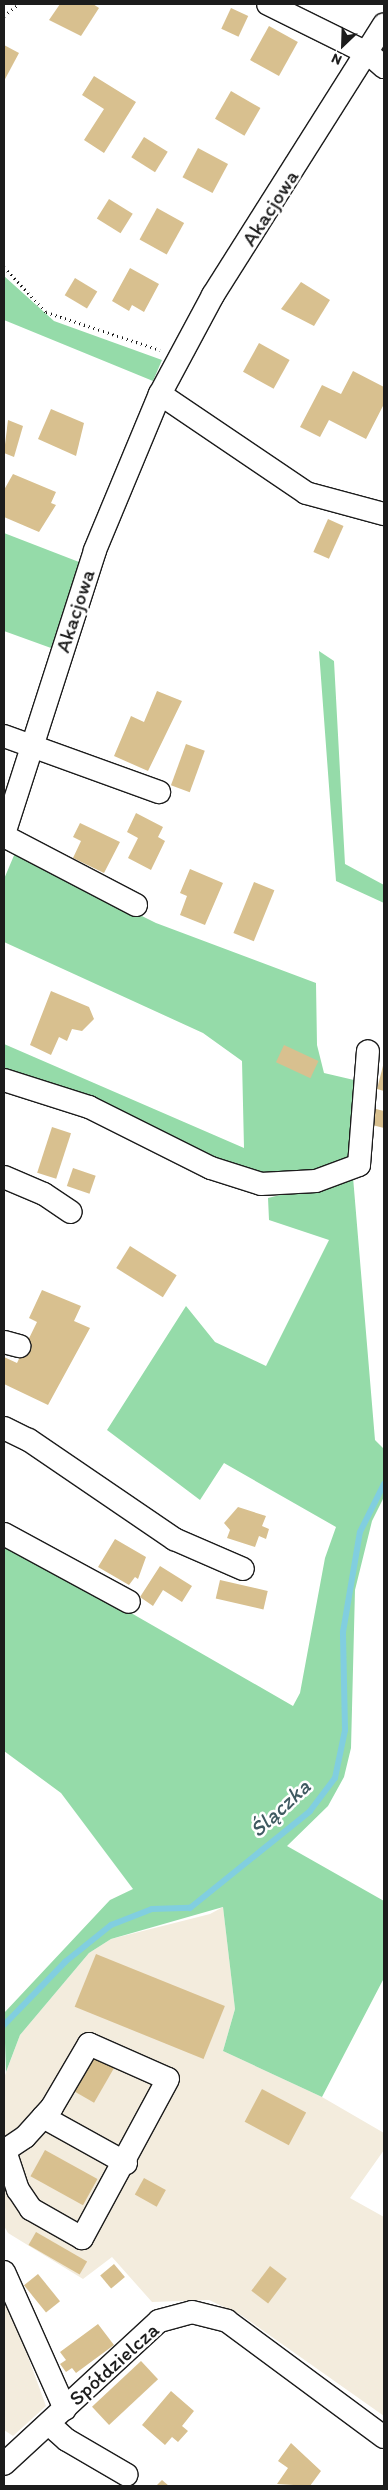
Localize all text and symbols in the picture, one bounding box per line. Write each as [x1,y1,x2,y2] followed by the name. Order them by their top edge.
[318,20,368,70] north arrow
[329,49,344,69] text: N
[236,165,304,251] street label: Akacjowa
[50,566,100,656] street label: Akacjowa
[244,1773,316,1843] water label: Ślączka
[64,2317,164,2411] street label: Spółdzielcza

